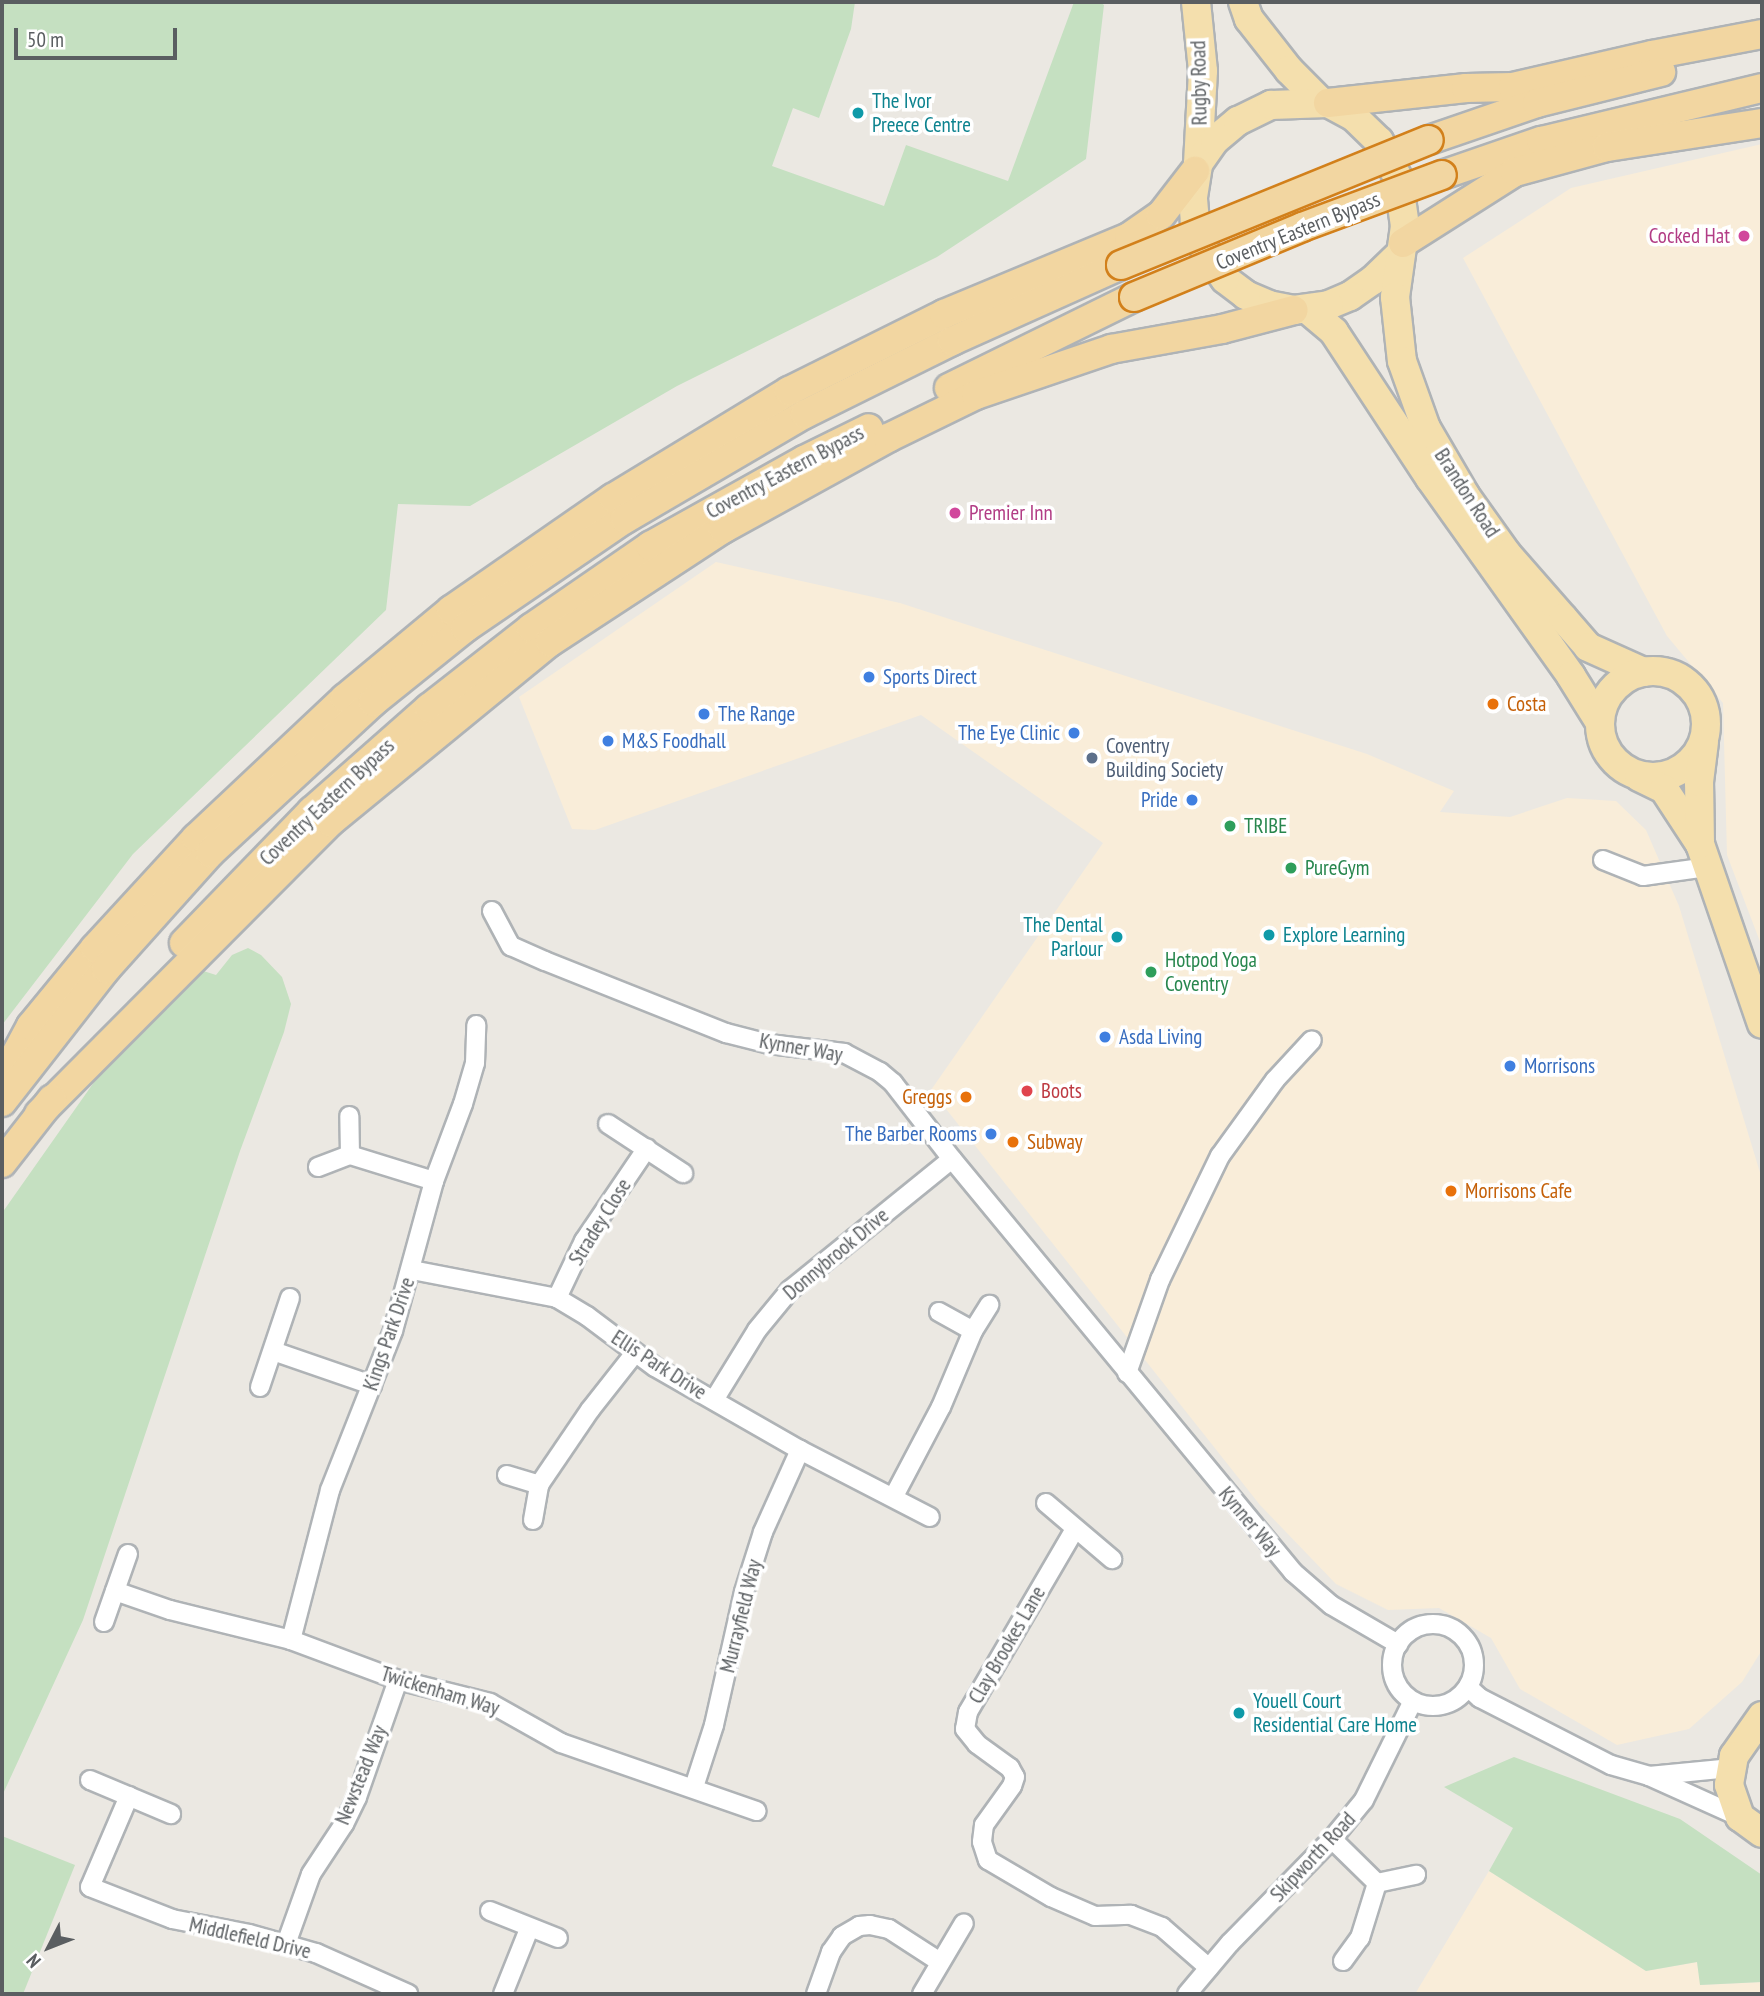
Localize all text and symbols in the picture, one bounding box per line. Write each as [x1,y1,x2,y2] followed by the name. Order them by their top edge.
[18,14,180,58] scale bar
[27,26,64,53] text: 50 m
[1186,40,1212,126] street label: Rugby Road
[872,88,971,138] place label: The Ivor Preece Centre
[850,105,866,121] marker: The Ivor Preece Centre
[1212,186,1384,276] street label: Coventry Eastern Bypass
[1649,223,1730,249] place label: Cocked Hat
[1736,228,1752,244] marker: Cocked Hat
[702,420,868,524] street label: Coventry Eastern Bypass
[1429,444,1505,542] street label: Brandon Road
[969,500,1053,526] place label: Premier Inn
[947,505,963,521] marker: Premier Inn
[883,664,977,690] place label: Sports Direct
[861,669,877,685] marker: Sports Direct
[1507,691,1546,717] place label: Costa
[1485,696,1501,712] marker: Costa
[718,701,795,727] place label: The Range
[696,706,712,722] marker: The Range
[958,720,1060,746] place label: The Eye Clinic
[1066,725,1082,741] marker: The Eye Clinic
[622,728,726,754] place label: M&S Foodhall
[254,733,400,871] street label: Coventry Eastern Bypass
[600,733,616,749] marker: M&S Foodhall
[1106,733,1223,783] place label: Coventry Building Society
[1084,750,1100,766] marker: Coventry Building Society
[1141,787,1178,813] place label: Pride
[1184,792,1200,808] marker: Pride
[1244,813,1287,839] place label: TRIBE
[1222,818,1238,834] marker: TRIBE
[1305,855,1369,881] place label: PureGym
[1283,860,1299,876] marker: PureGym
[1023,912,1103,962] place label: The Dental Parlour
[1283,922,1405,948] place label: Explore Learning
[1261,927,1277,943] marker: Explore Learning
[1109,929,1125,945] marker: The Dental Parlour
[1165,947,1257,997] place label: Hotpod Yoga Coventry
[1143,964,1159,980] marker: Hotpod Yoga Coventry
[1119,1024,1202,1050] place label: Asda Living
[757,1028,845,1068] street label: Kynner Way
[1097,1029,1113,1045] marker: Asda Living
[1524,1053,1595,1079] place label: Morrisons
[1502,1058,1518,1074] marker: Morrisons
[1041,1078,1082,1104] place label: Boots
[1019,1083,1035,1099] marker: Boots
[902,1084,952,1110] place label: Greggs
[958,1089,974,1105] marker: Greggs
[845,1121,977,1147] place label: The Barber Rooms
[983,1126,999,1142] marker: The Barber Rooms
[1027,1129,1083,1155] place label: Subway
[1005,1134,1021,1150] marker: Subway
[563,1174,637,1270] street label: Stradey Close
[1465,1178,1572,1204] place label: Morrisons Cafe
[1443,1183,1459,1199] marker: Morrisons Cafe
[778,1203,894,1305] street label: Donnybrook Drive
[358,1274,420,1394] street label: Kings Park Drive
[607,1325,711,1405] street label: Ellis Park Drive
[1213,1482,1287,1562] street label: Kynner Way
[715,1557,767,1675] street label: Murrayfield Way
[963,1582,1051,1708] street label: Clay Brookes Lane
[378,1661,502,1721] street label: Twickenham Way
[1253,1688,1417,1738] place label: Youell Court Residential Care Home
[1231,1705,1247,1721] marker: Youell Court Residential Care Home
[330,1722,392,1828] street label: Newstead Way
[1265,1807,1361,1907] street label: Skipworth Road
[14,1912,84,1982] north arrow
[187,1912,313,1964] street label: Middlefield Drive
[21,1949,46,1973] text: N

